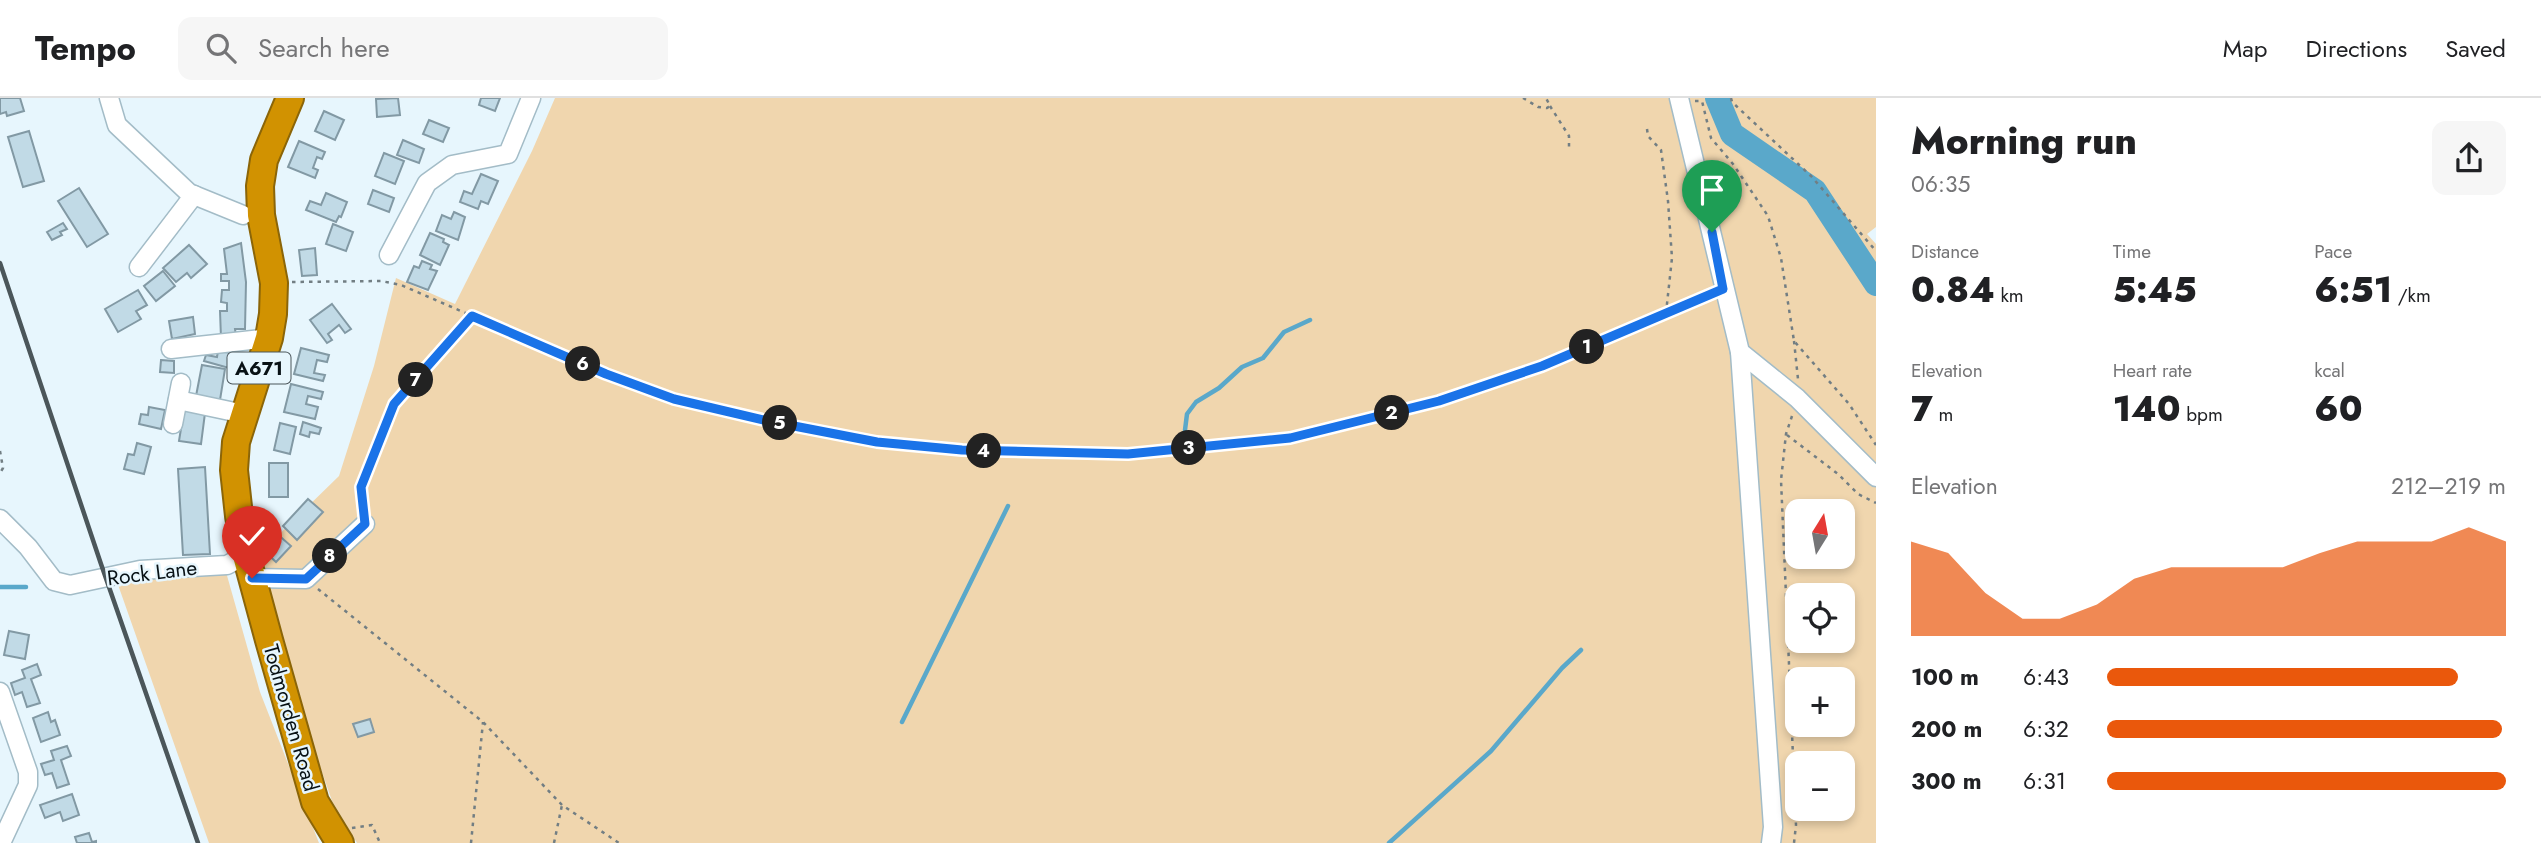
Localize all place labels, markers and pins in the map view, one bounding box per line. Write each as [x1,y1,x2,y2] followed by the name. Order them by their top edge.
[1682,160,1742,232] pin
[1570,330,1604,364] pin: 1
[566,346,600,382] pin: 6
[398,362,434,398] pin: 7
[1374,396,1410,430] pin: 2
[762,406,798,440] pin: 5
[1172,430,1206,466] pin: 3
[967,434,1002,468] pin: 4
[222,506,282,578] pin
[312,538,348,574] pin: 8

